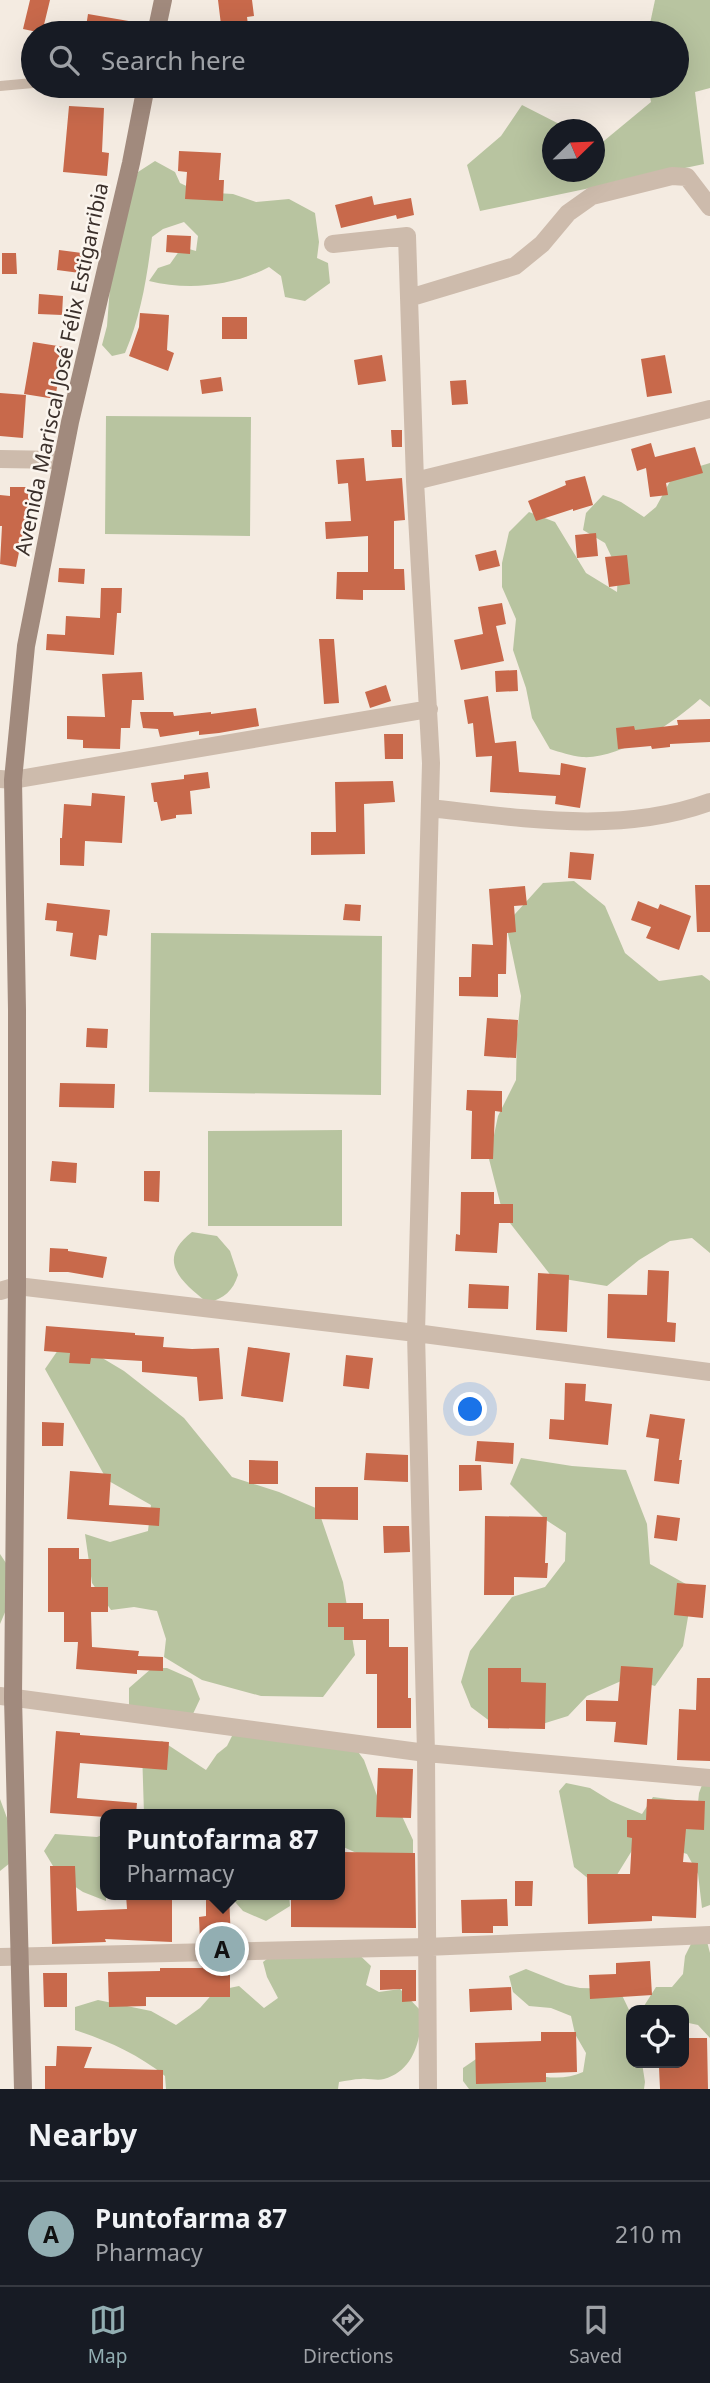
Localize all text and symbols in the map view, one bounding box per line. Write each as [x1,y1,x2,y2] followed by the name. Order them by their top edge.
[21,21,689,98] search box
[45,41,83,79] icon: search
[101,42,246,78] text: Search here
[542,119,605,182] north arrow
[8,180,114,558] street label: Avenida Mariscal José Félix Estigarribia
[453,1392,487,1426] your location
[100,1809,345,1900] popup
[126,1821,319,1857] text: Puntofarma 87
[126,1857,234,1889] text: Pharmacy
[199,1923,245,1975] pin: A
[626,2005,689,2068] map controls
[626,2005,689,2068] button: locate
[28,2114,137,2155] text: Nearby
[95,2200,287,2236] text: Puntofarma 87
[43,2218,59,2250] text: A
[615,2218,682,2250] text: 210 m
[95,2236,203,2268] text: Pharmacy
[88,2301,127,2369] tab: Map
[303,2301,393,2369] tab: Directions
[569,2301,622,2369] tab: Saved

